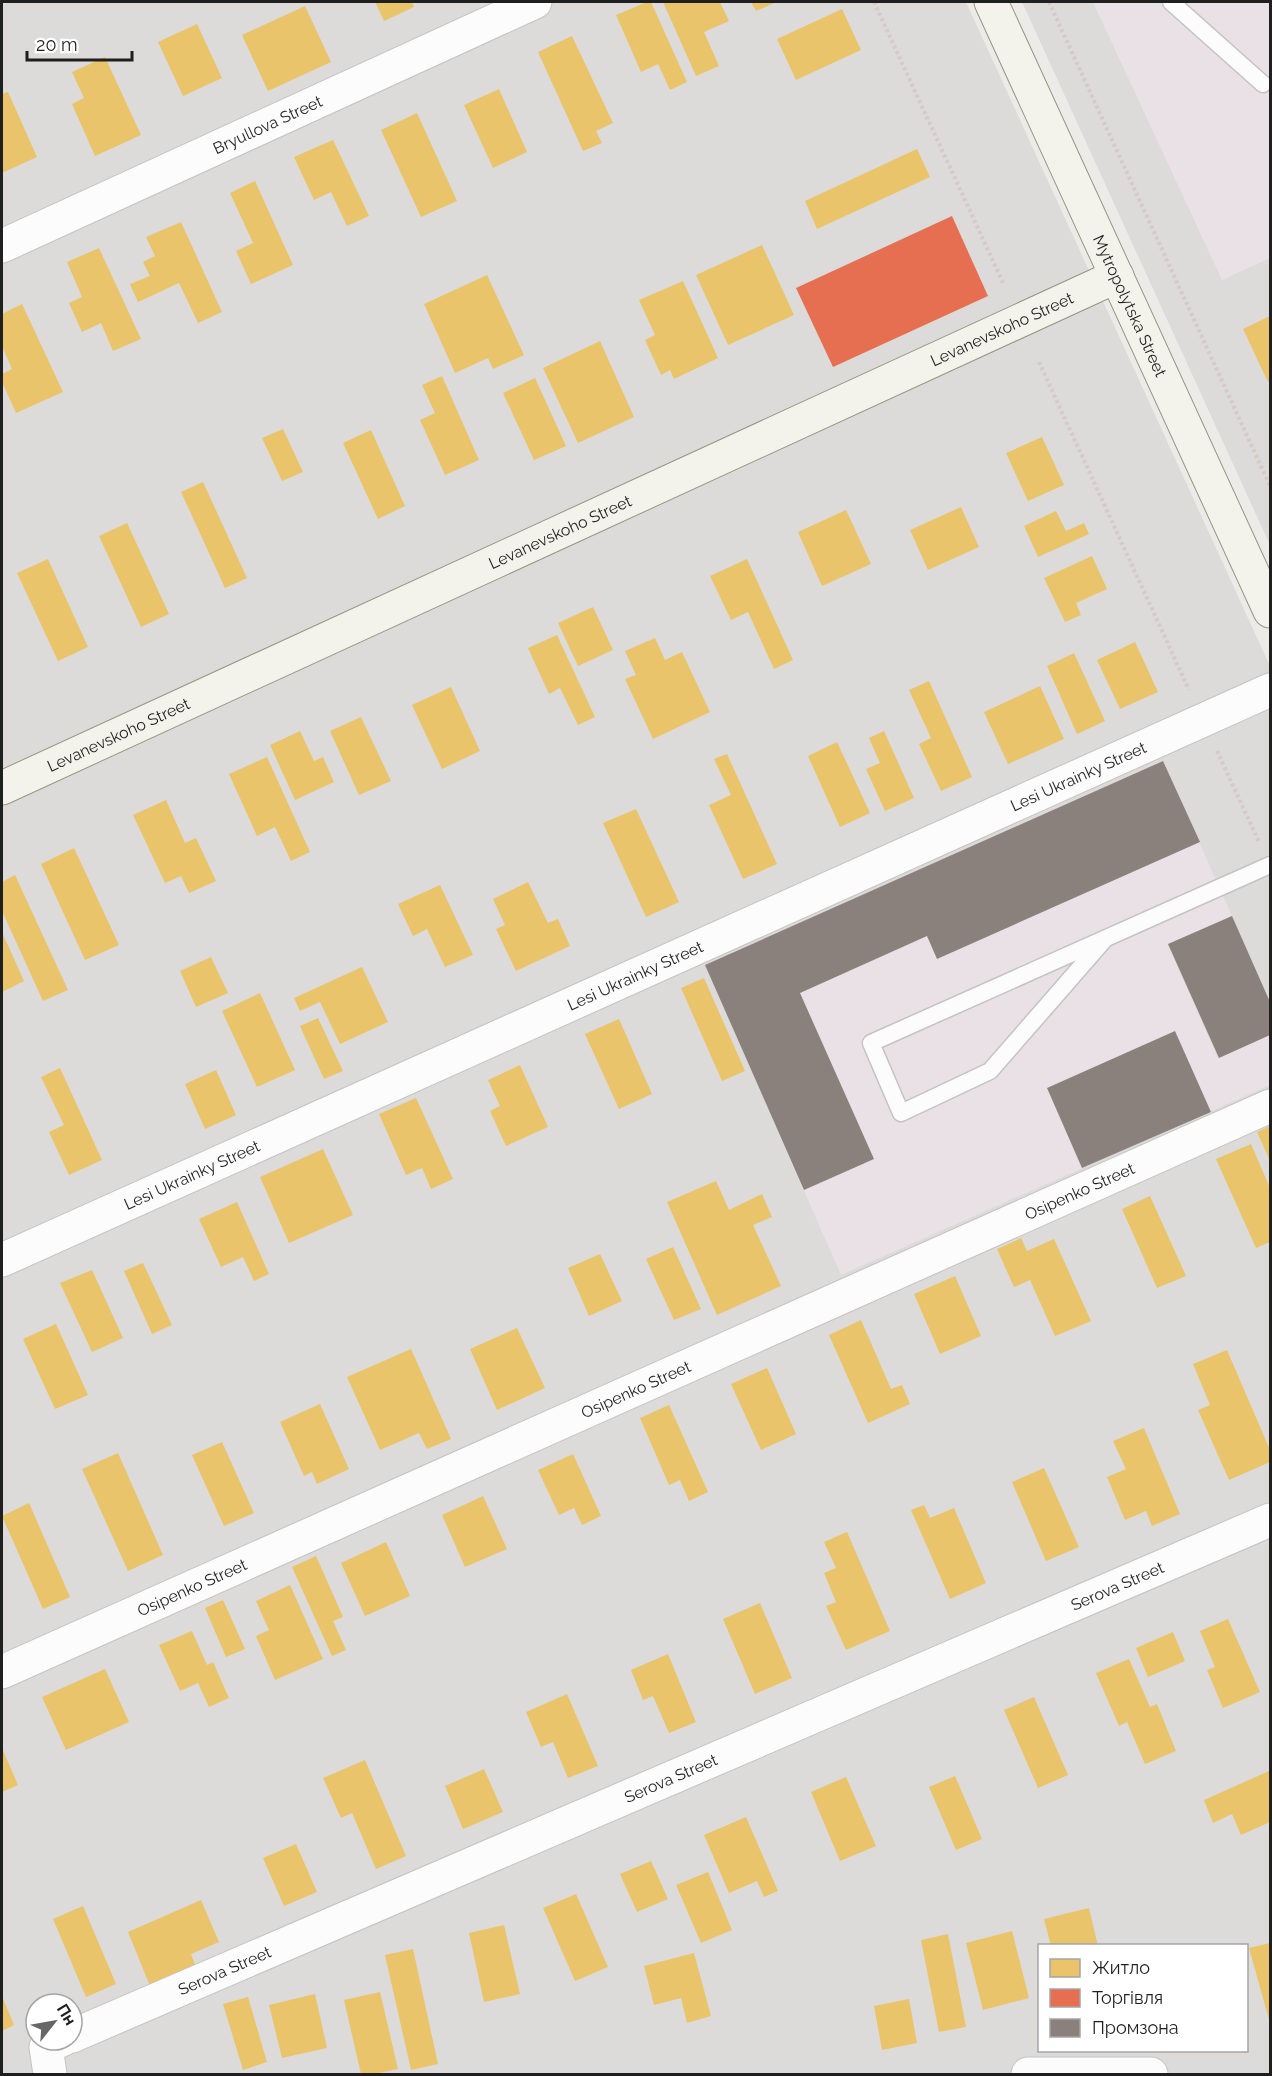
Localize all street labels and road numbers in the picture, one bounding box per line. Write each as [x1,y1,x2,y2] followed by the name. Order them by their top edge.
[210,91,326,158] street label: Bryullova Street
[1089,232,1171,380] street label: Mytropolytska Street
[927,288,1077,370] street label: Levanevskoho Street
[486,491,635,573] street label: Levanevskoho Street
[44,694,193,776] street label: Levanevskoho Street
[1008,738,1150,815] street label: Lesi Ukrainky Street
[564,937,707,1015] street label: Lesi Ukrainky Street
[121,1136,263,1214] street label: Lesi Ukrainky Street
[1022,1159,1138,1224] street label: Osipenko Street
[578,1357,694,1422] street label: Osipenko Street
[134,1555,250,1620] street label: Osipenko Street
[1068,1558,1167,1615] street label: Serova Street
[622,1750,721,1807] street label: Serova Street
[175,1942,275,1999] street label: Serova Street

